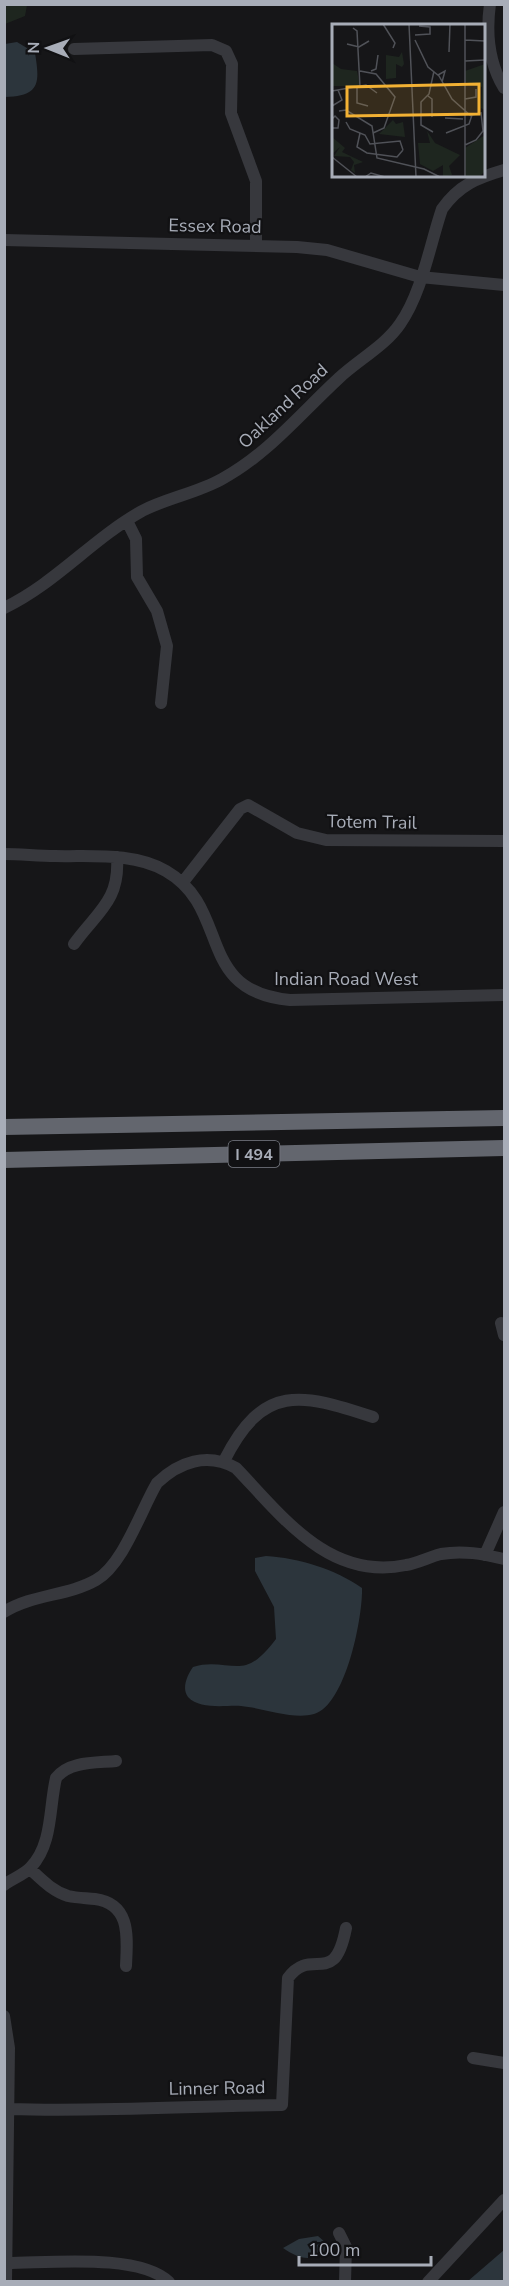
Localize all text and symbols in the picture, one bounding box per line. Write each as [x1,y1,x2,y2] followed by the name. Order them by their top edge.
[18,18,78,78] north arrow
[332,24,485,177] inset map
[23,42,45,54] text: N
[168,213,262,239] street label: Essex Road
[233,358,333,454] street label: Oakland Road
[327,809,418,835] street label: Totem Trail
[274,967,418,991] street label: Indian Road West
[228,1141,280,1167] road number: I 494
[168,2075,266,2101] street label: Linner Road
[299,2229,431,2267] scale bar
[308,2238,360,2262] text: 100 m

